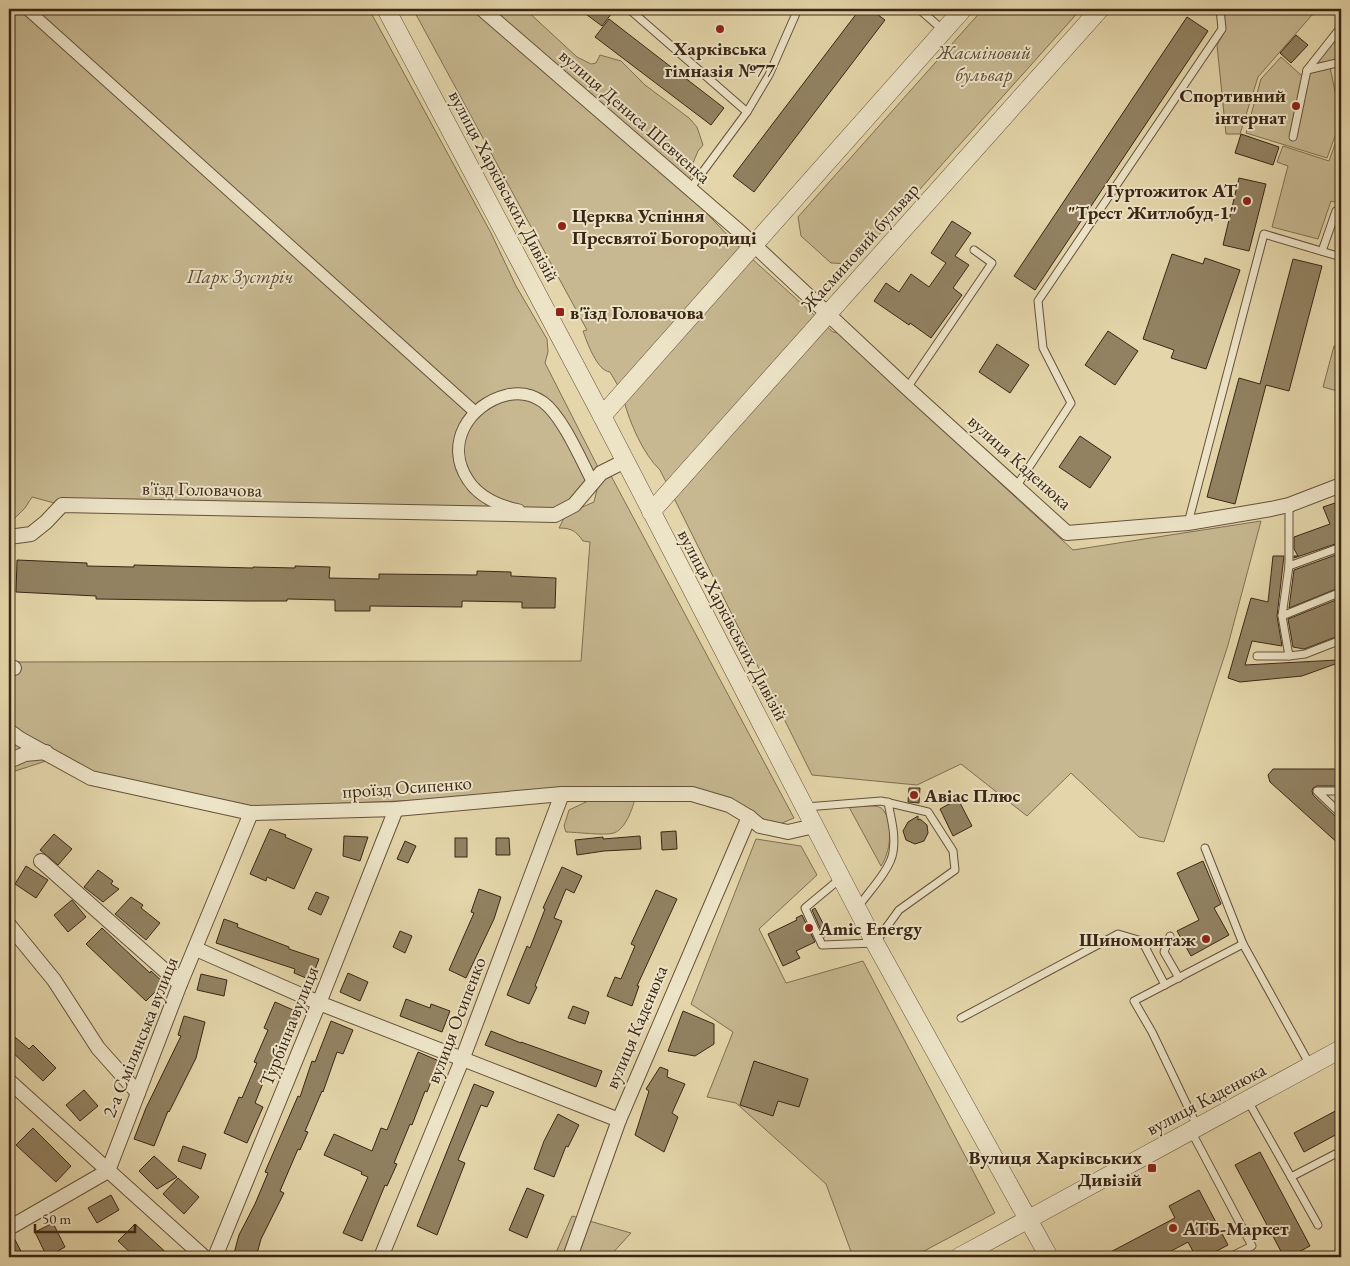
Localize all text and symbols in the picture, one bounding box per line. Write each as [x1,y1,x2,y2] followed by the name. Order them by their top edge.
[714,23,726,35] marker: Харківська гімназія №77
[665,36,776,83] place label: Харківська гімназія №77
[935,40,1031,87] park label: Жасміновий бульвар
[554,43,717,189] street label: вулиця Дениса Шевченка
[1180,83,1286,130] place label: Спортивний інтернат
[443,86,565,286] street label: вулиця Харківських Дивізій
[1290,100,1302,112] marker: Спортивний інтернат
[795,177,925,318] street label: Жасминовий бульвар
[1068,178,1238,225] place label: Гуртожиток АТ "Трест Житлобуд-1"
[1241,195,1253,207] marker: Гуртожиток АТ "Трест Житлобуд-1"
[572,203,757,250] place label: Церква Успіння Пресвятої Богородиці
[556,220,568,232] marker: Церква Успіння Пресвятої Богородиці
[186,264,293,289] park label: Парк Зустріч
[570,300,705,325] place label: в'їзд Головачова
[554,306,566,318] marker: в'їзд Головачова
[963,409,1078,516] street label: вулиця Каденюка
[142,475,263,503] street label: в'їзд Головачова
[672,525,794,725] street label: вулиця Харківських Дивізій
[341,770,473,804] street label: проїзд Осипенко
[923,783,1020,808] place label: Авіас Плюс
[908,789,920,801] marker: Авіас Плюс
[818,916,923,941] place label: Amic Energy
[803,922,815,934] marker: Amic Energy
[1079,927,1197,952] place label: Шиномонтаж
[1200,933,1212,945] marker: Шиномонтаж
[96,952,184,1121] street label: 2-а Смілянська вулиця
[420,953,492,1087] street label: вулиця Осипенко
[599,961,673,1093] street label: вулиця Каденюка
[254,962,325,1090] street label: Турбінна вулиця
[1142,1057,1270,1141] street label: вулиця Каденюка
[968,1145,1142,1192] place label: Вулиця Харківських Дивізій
[1146,1162,1158,1174] marker: Вулиця Харківських Дивізій
[35,1201,135,1233] scale bar
[42,1209,71,1228] text: 50 m
[1182,1216,1289,1241] place label: АТБ-Маркет
[1167,1222,1179,1234] marker: АТБ-Маркет

